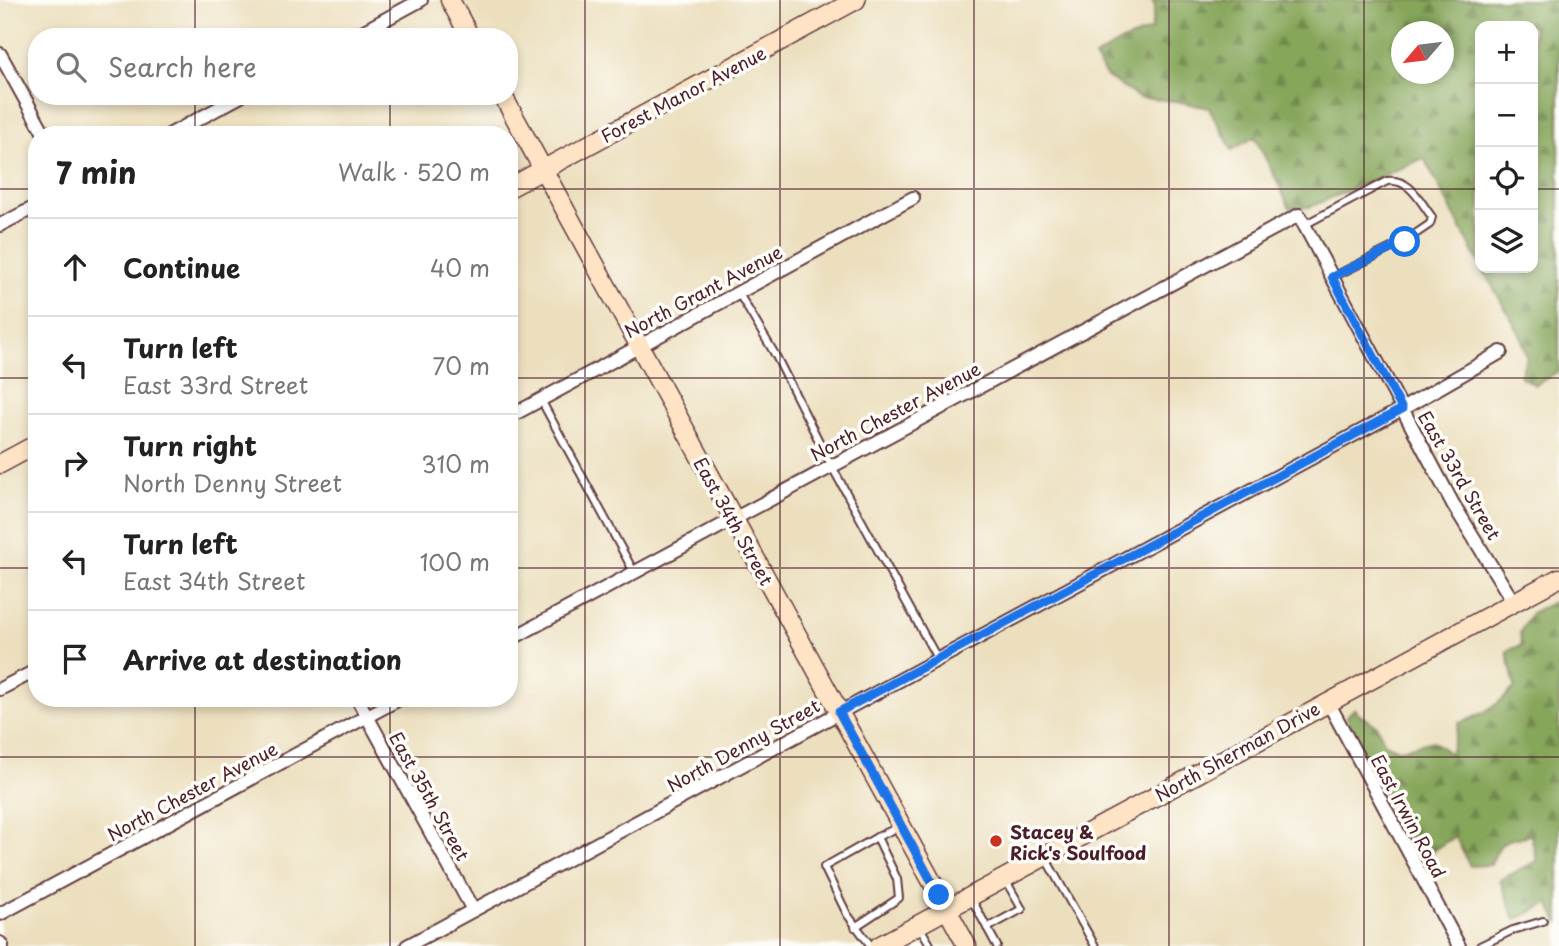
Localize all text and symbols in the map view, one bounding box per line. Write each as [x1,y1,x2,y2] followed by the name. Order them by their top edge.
[1391,21,1454,84] north arrow
[1475,21,1538,273] map controls
[1475,21,1538,84] button: +
[28,28,518,105] search box
[596,39,771,149] street label: Forest Manor Avenue
[108,47,257,86] text: Search here
[52,48,90,86] icon: search
[1475,84,1538,147] button: −
[1475,147,1538,210] button: locate
[56,149,137,194] text: 7 min
[338,154,490,189] text: Walk · 520 m
[1475,210,1538,273] button: layers
[1389,226,1420,257] route start
[619,238,787,344] street label: North Grant Avenue
[56,248,94,286] icon: ahead
[123,248,240,287] text: Continue
[430,250,490,285] text: 40 m
[123,328,238,367] text: Turn left
[56,346,94,384] icon: left
[432,348,490,383] text: 70 m
[805,355,985,467] street label: North Chester Avenue
[123,367,308,402] text: East 33rd Street
[1412,405,1508,545] street label: East 33rd Street
[123,426,257,465] text: Turn right
[56,444,94,482] icon: right
[421,446,490,481] text: 310 m
[688,452,780,590] street label: East 34th Street
[123,465,342,500] text: North Denny Street
[123,524,238,563] text: Turn left
[56,542,94,580] icon: left
[420,544,490,579] text: 100 m
[123,563,305,598] text: East 34th Street
[56,640,94,678] icon: arrive
[123,640,402,679] text: Arrive at destination
[662,692,824,798] street label: North Denny Street
[1149,694,1325,808] street label: North Sherman Drive
[383,727,477,865] street label: East 35th Street
[102,735,282,847] street label: North Chester Avenue
[1365,749,1453,883] street label: East Irwin Road
[1010,818,1146,866] place label: Stacey & Rick's Soulfood
[988,833,1004,849] marker: Stacey & Rick's Soulfood
[923,879,954,910] route end

